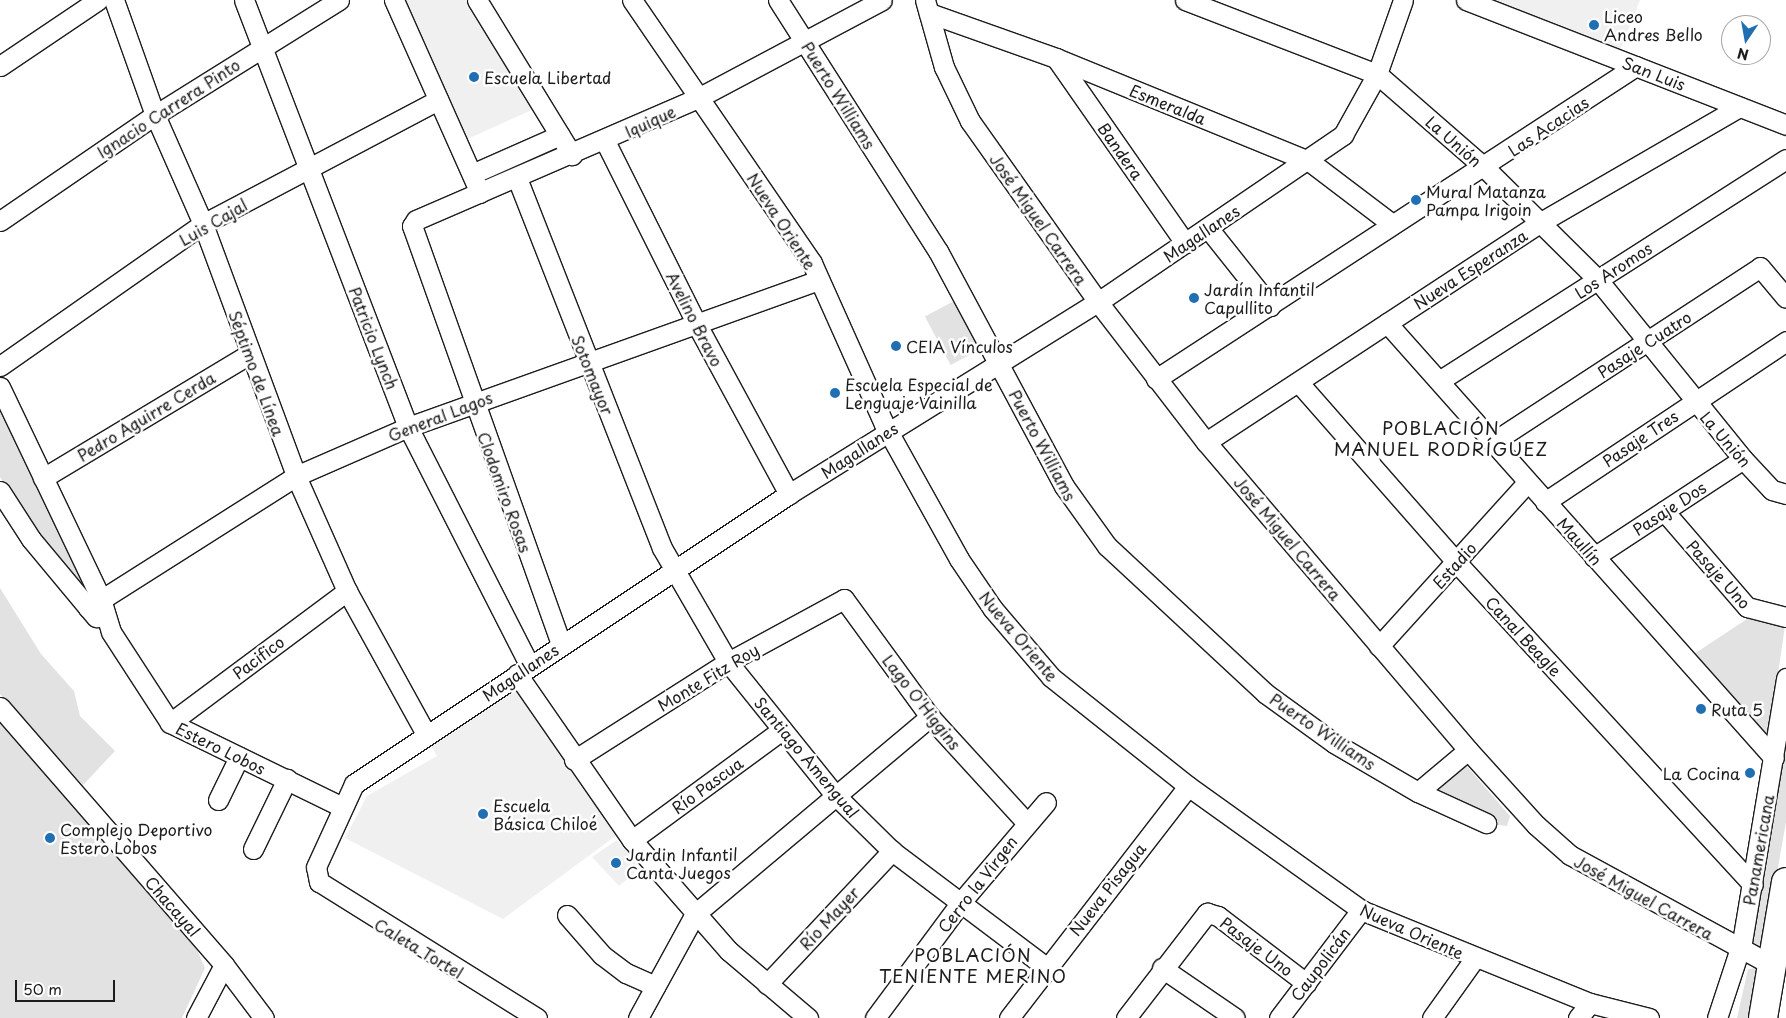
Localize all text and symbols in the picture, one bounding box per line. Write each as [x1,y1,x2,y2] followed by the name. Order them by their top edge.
[1604,6,1703,44] place label: Liceo Andres Bello
[1721,15,1771,65] north arrow
[1588,19,1600,31] marker: Liceo Andres Bello
[798,38,880,152] street label: Puerto Williams
[1735,43,1751,66] text: N
[1620,52,1688,94] street label: San Luis
[93,55,243,161] street label: Ignacio Carrera Pinto
[484,67,611,87] place label: Escuela Libertad
[468,71,480,83] marker: Escuela Libertad
[1127,80,1209,128] street label: Esmeralda
[1504,92,1592,160] street label: Las Acacias
[622,101,678,141] street label: Iquique
[1422,111,1486,171] street label: La Unión
[1095,119,1147,183] street label: Bandera
[986,149,1092,289] street label: José Miguel Carrera
[744,169,820,273] street label: Nueva Oriente
[1426,181,1546,219] place label: Mural Matanza Pampa Irigoin
[1410,194,1422,206] marker: Mural Matanza Pampa Irigoin
[175,195,251,249] street label: Luis Cajal
[1159,200,1243,266] street label: Magallanes
[1409,225,1531,313] street label: Nueva Esperanza
[1570,238,1656,302] street label: Los Aromos
[663,268,727,370] street label: Avelino Bravo
[1204,279,1315,317] place label: Jardín Infantil Capullito
[346,284,402,392] street label: Patricio Lynch
[1188,292,1200,304] marker: Jardín Infantil Capullito
[1594,307,1694,381] street label: Pasaje Cuatro
[225,308,289,438] street label: Séptimo de Línea
[568,332,618,418] street label: Sotomayor
[906,336,1012,356] place label: CEIA Vínculos
[890,340,902,352] marker: CEIA Vínculos
[73,367,219,465] street label: Pedro Aguirre Cerda
[845,374,993,412] place label: Escuela Especial de Lenguaje Vainilla
[1006,386,1080,504] street label: Puerto Williams
[385,387,495,445] street label: General Lagos
[829,387,841,399] marker: Escuela Especial de Lenguaje Vainilla
[1599,406,1681,470] street label: Pasaje Tres
[1696,407,1756,471] street label: La Unión
[817,418,901,482] street label: Magallanes
[1333,418,1549,460] district label: POBLACIÓN MANUEL RODRÍGUEZ
[474,429,536,555] street label: Clodomiro Rosas
[1230,472,1346,604] street label: José Miguel Carrera
[1629,477,1709,539] street label: Pasaje Dos
[1554,513,1606,569] street label: Maullín
[1683,536,1755,612] street label: Pasaje Uno
[1428,538,1480,592] street label: Estadio
[976,587,1062,685] street label: Nueva Oriente
[1482,592,1566,680] street label: Canal Beagle
[228,631,288,683] street label: Pacifico
[478,639,562,705] street label: Magallanes
[653,639,763,715] street label: Monte Fitz Roy
[879,651,965,753] street label: Lago O'Higgins
[1267,689,1379,773] street label: Puerto Williams
[751,693,863,821] street label: Santiago Amengual
[1711,699,1763,719] place label: Ruta 5
[1695,703,1707,715] marker: Ruta 5
[173,718,269,778] street label: Estero Lobos
[667,752,747,818] street label: Río Pascua
[1662,763,1740,783] place label: La Cocina
[1744,767,1756,779] marker: La Cocina
[1739,793,1777,907] street label: Panamericana
[493,795,598,833] place label: Escuela Básica Chiloé
[477,808,489,820] marker: Escuela Básica Chiloé
[60,819,213,857] place label: Complejo Deportivo Estero Lobos
[44,832,56,844] marker: Complejo Deportivo Estero Lobos
[933,832,1021,936] street label: Cerro la Virgen
[1064,838,1150,940] street label: Nueva Pisagua
[626,844,737,882] place label: Jardin Infantil Canta Juegos
[1571,851,1717,943] street label: José Miguel Carrera
[610,857,622,869] marker: Jardin Infantil Canta Juegos
[142,872,204,940] street label: Chacayal
[794,882,864,954] street label: Río Mayer
[1358,900,1466,962] street label: Nueva Oriente
[1217,913,1297,979] street label: Pasaje Uno
[371,914,467,982] street label: Caleta Tortel
[1286,924,1354,1004] street label: Caupolicán
[878,945,1068,988] district label: POBLACIÓN TENIENTE MERINO
[18,970,118,1002] scale bar
[23,977,62,1000] text: 50 m

